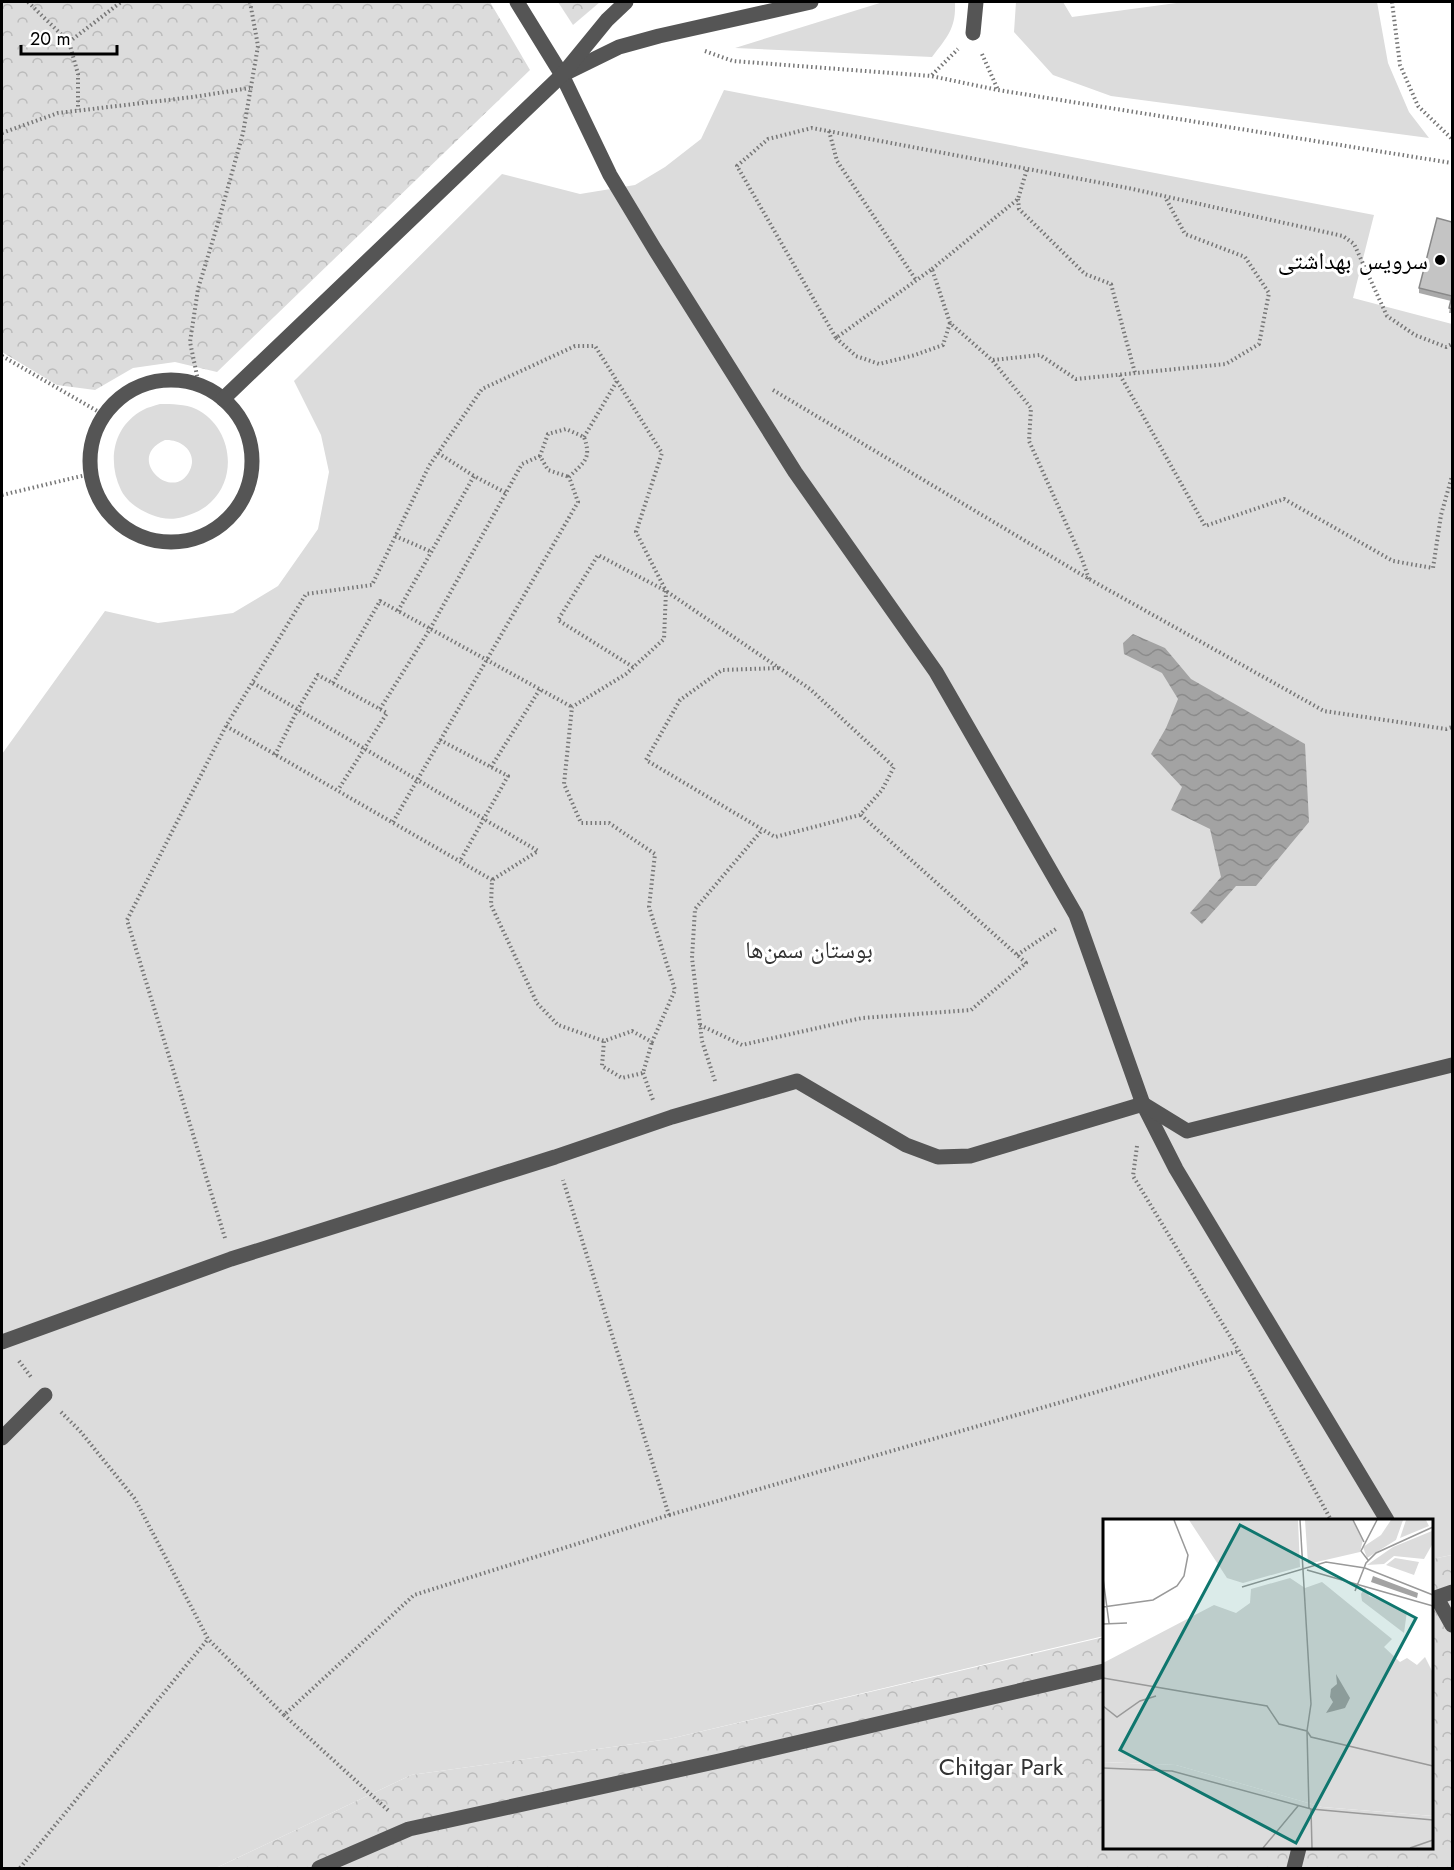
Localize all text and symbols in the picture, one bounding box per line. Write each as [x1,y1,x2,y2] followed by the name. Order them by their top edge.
[21,18,117,56] scale bar
[30,26,70,52] text: 20 m
[1278,243,1428,278] place label: سرویس بهداشتی
[1433,253,1447,267] marker: سرویس بهداشتی
[745,932,873,967] park label: بوستان سمن‌ها
[1103,1519,1433,1849] inset map
[939,1749,1064,1784] park label: Chitgar Park

